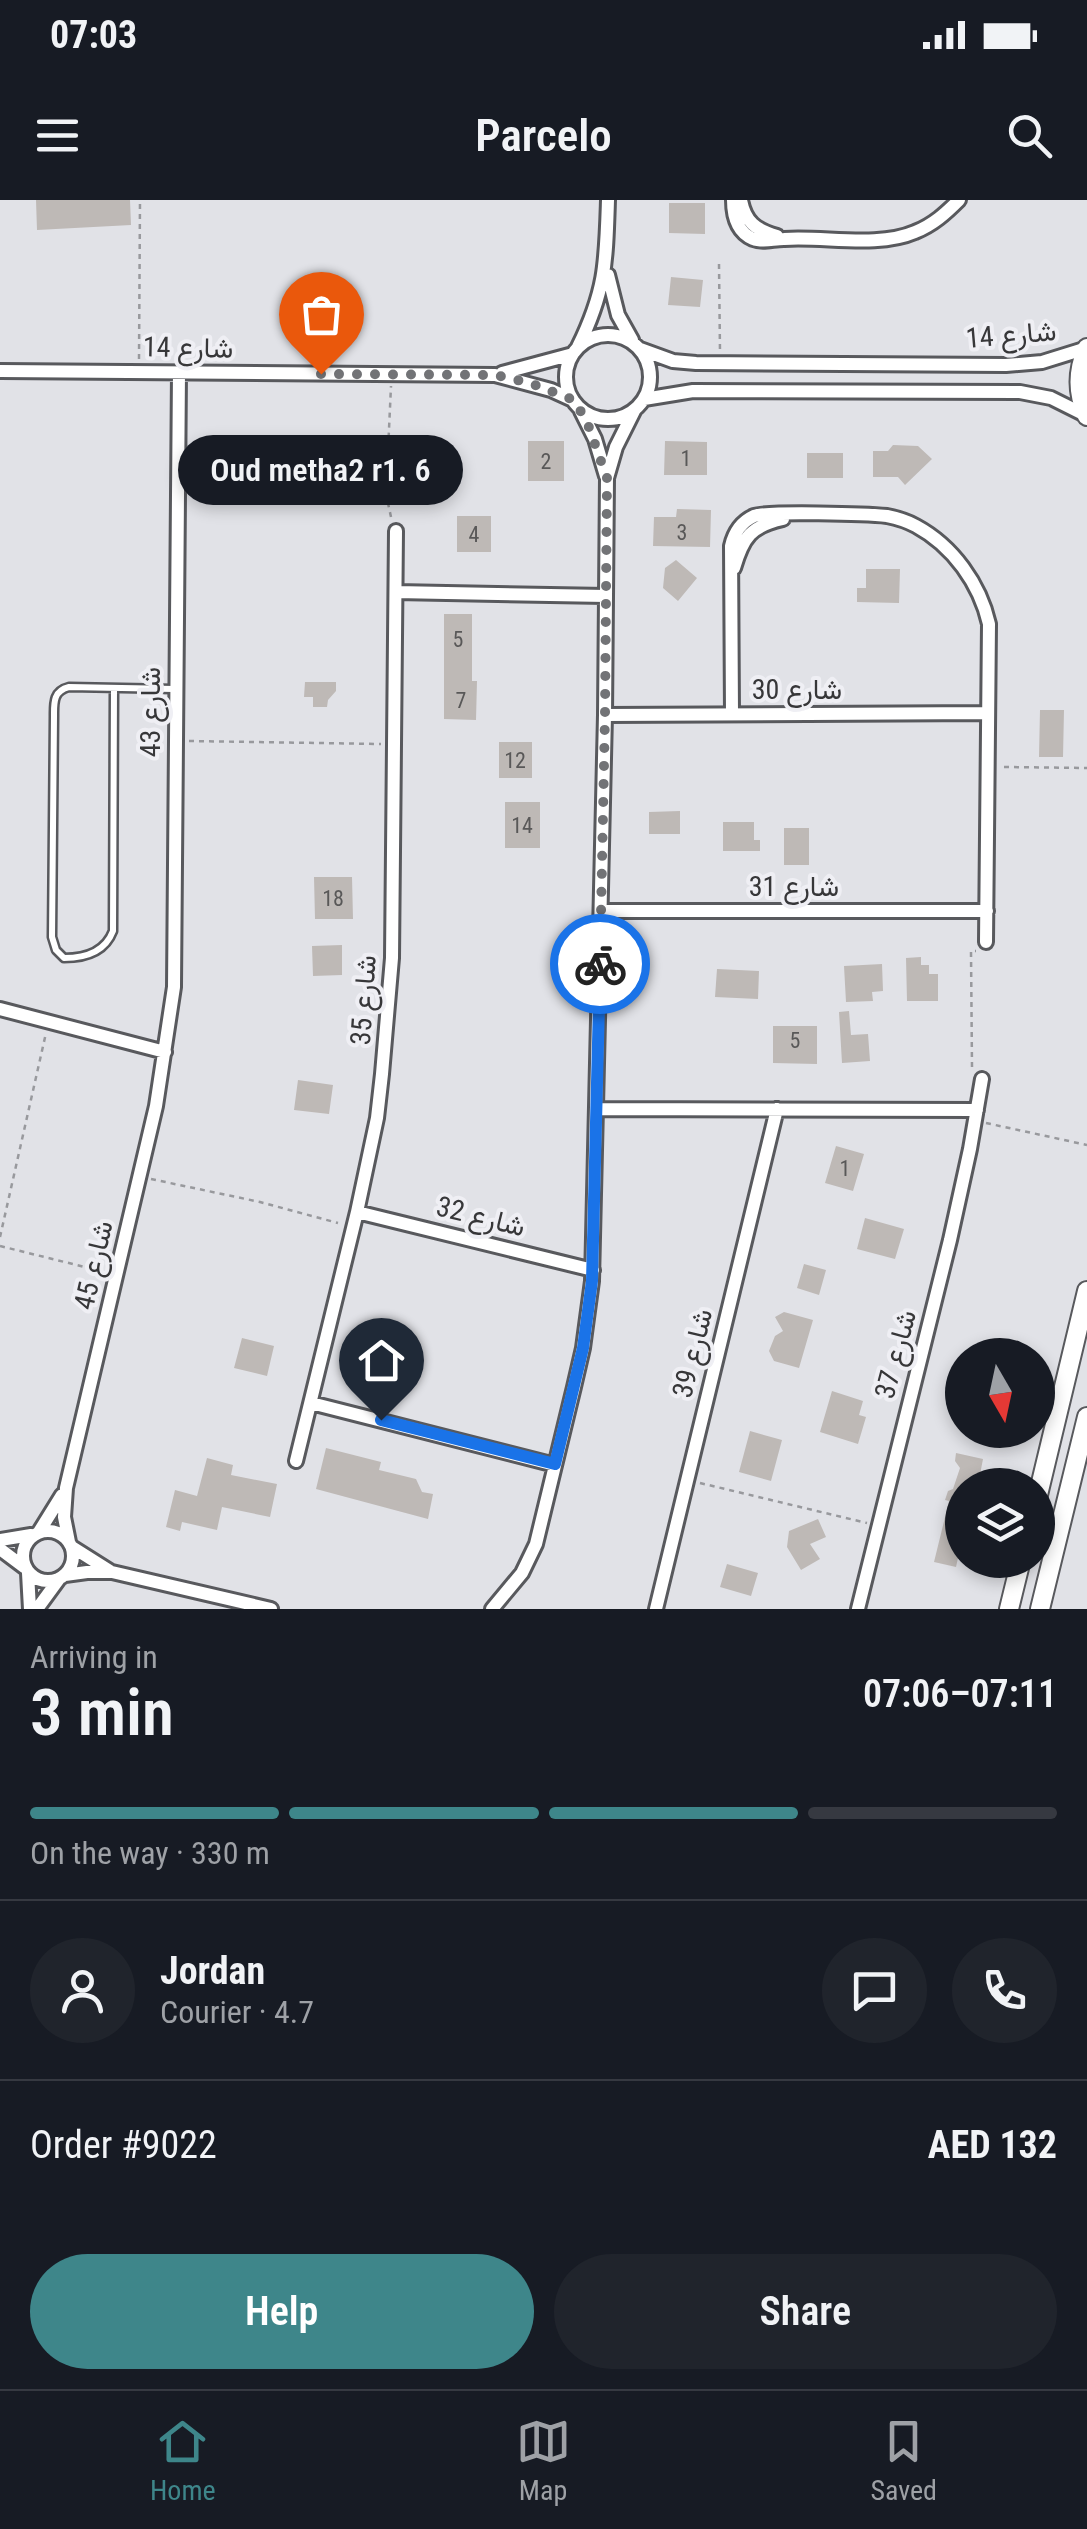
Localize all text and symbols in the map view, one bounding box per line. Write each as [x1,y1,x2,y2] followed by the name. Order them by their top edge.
[50,13,137,57] text: 07:03
[30,108,85,163] icon: menu
[1002,108,1057,163] icon: search
[475,109,612,162] text: Parcelo
[279,272,364,375] pin
[294,287,349,342] icon: bag
[965,314,1058,357] street label: شارع 14
[142,330,233,367] street label: شارع 14
[178,434,464,504] callout: Oud metha2 r1. 6
[681,446,691,471] house number: 1
[541,449,551,474] house number: 2
[210,451,431,489] text: Oud metha2 r1. 6
[677,520,687,545] house number: 3
[469,522,480,547] house number: 4
[453,627,463,652] house number: 5
[134,667,169,757] street label: شارع 43
[752,673,842,708] street label: شارع 30
[456,688,466,713] house number: 7
[504,748,526,773] house number: 12
[511,813,533,838] house number: 14
[749,870,839,905] street label: شارع 31
[322,886,344,911] house number: 18
[550,914,650,1014] courier
[573,937,628,992] icon: bike
[344,954,385,1046] street label: شارع 35
[790,1028,800,1053] house number: 5
[840,1156,850,1181] house number: 1
[433,1190,529,1245] street label: شارع 32
[67,1217,122,1313] street label: شارع 45
[666,1305,721,1401] street label: شارع 39
[868,1306,925,1403] street label: شارع 37
[339,1318,424,1421] pin
[354,1333,409,1388] icon: home
[945,1338,1055,1448] north arrow
[945,1338,1055,1578] map controls
[945,1468,1055,1578] button: layers
[30,1638,158,1676] text: Arriving in
[863,1672,1057,1716] text: 07:06–07:11
[30,1675,174,1751] text: 3 min
[30,1834,270,1872] text: On the way · 330 m
[30,1938,135,2043] button: person
[822,1938,927,2043] button: chat
[952,1938,1057,2043] button: phone
[160,1949,265,1993] text: Jordan
[160,1993,314,2031] text: Courier · 4.7
[30,2123,217,2167] text: Order #9022
[928,2123,1057,2167] text: AED 132
[30,2254,534,2369] button: Help
[554,2254,1057,2369] button: Share
[150,2414,216,2507] tab: Home
[516,2414,571,2507] tab: Map
[870,2414,937,2507] tab: Saved

